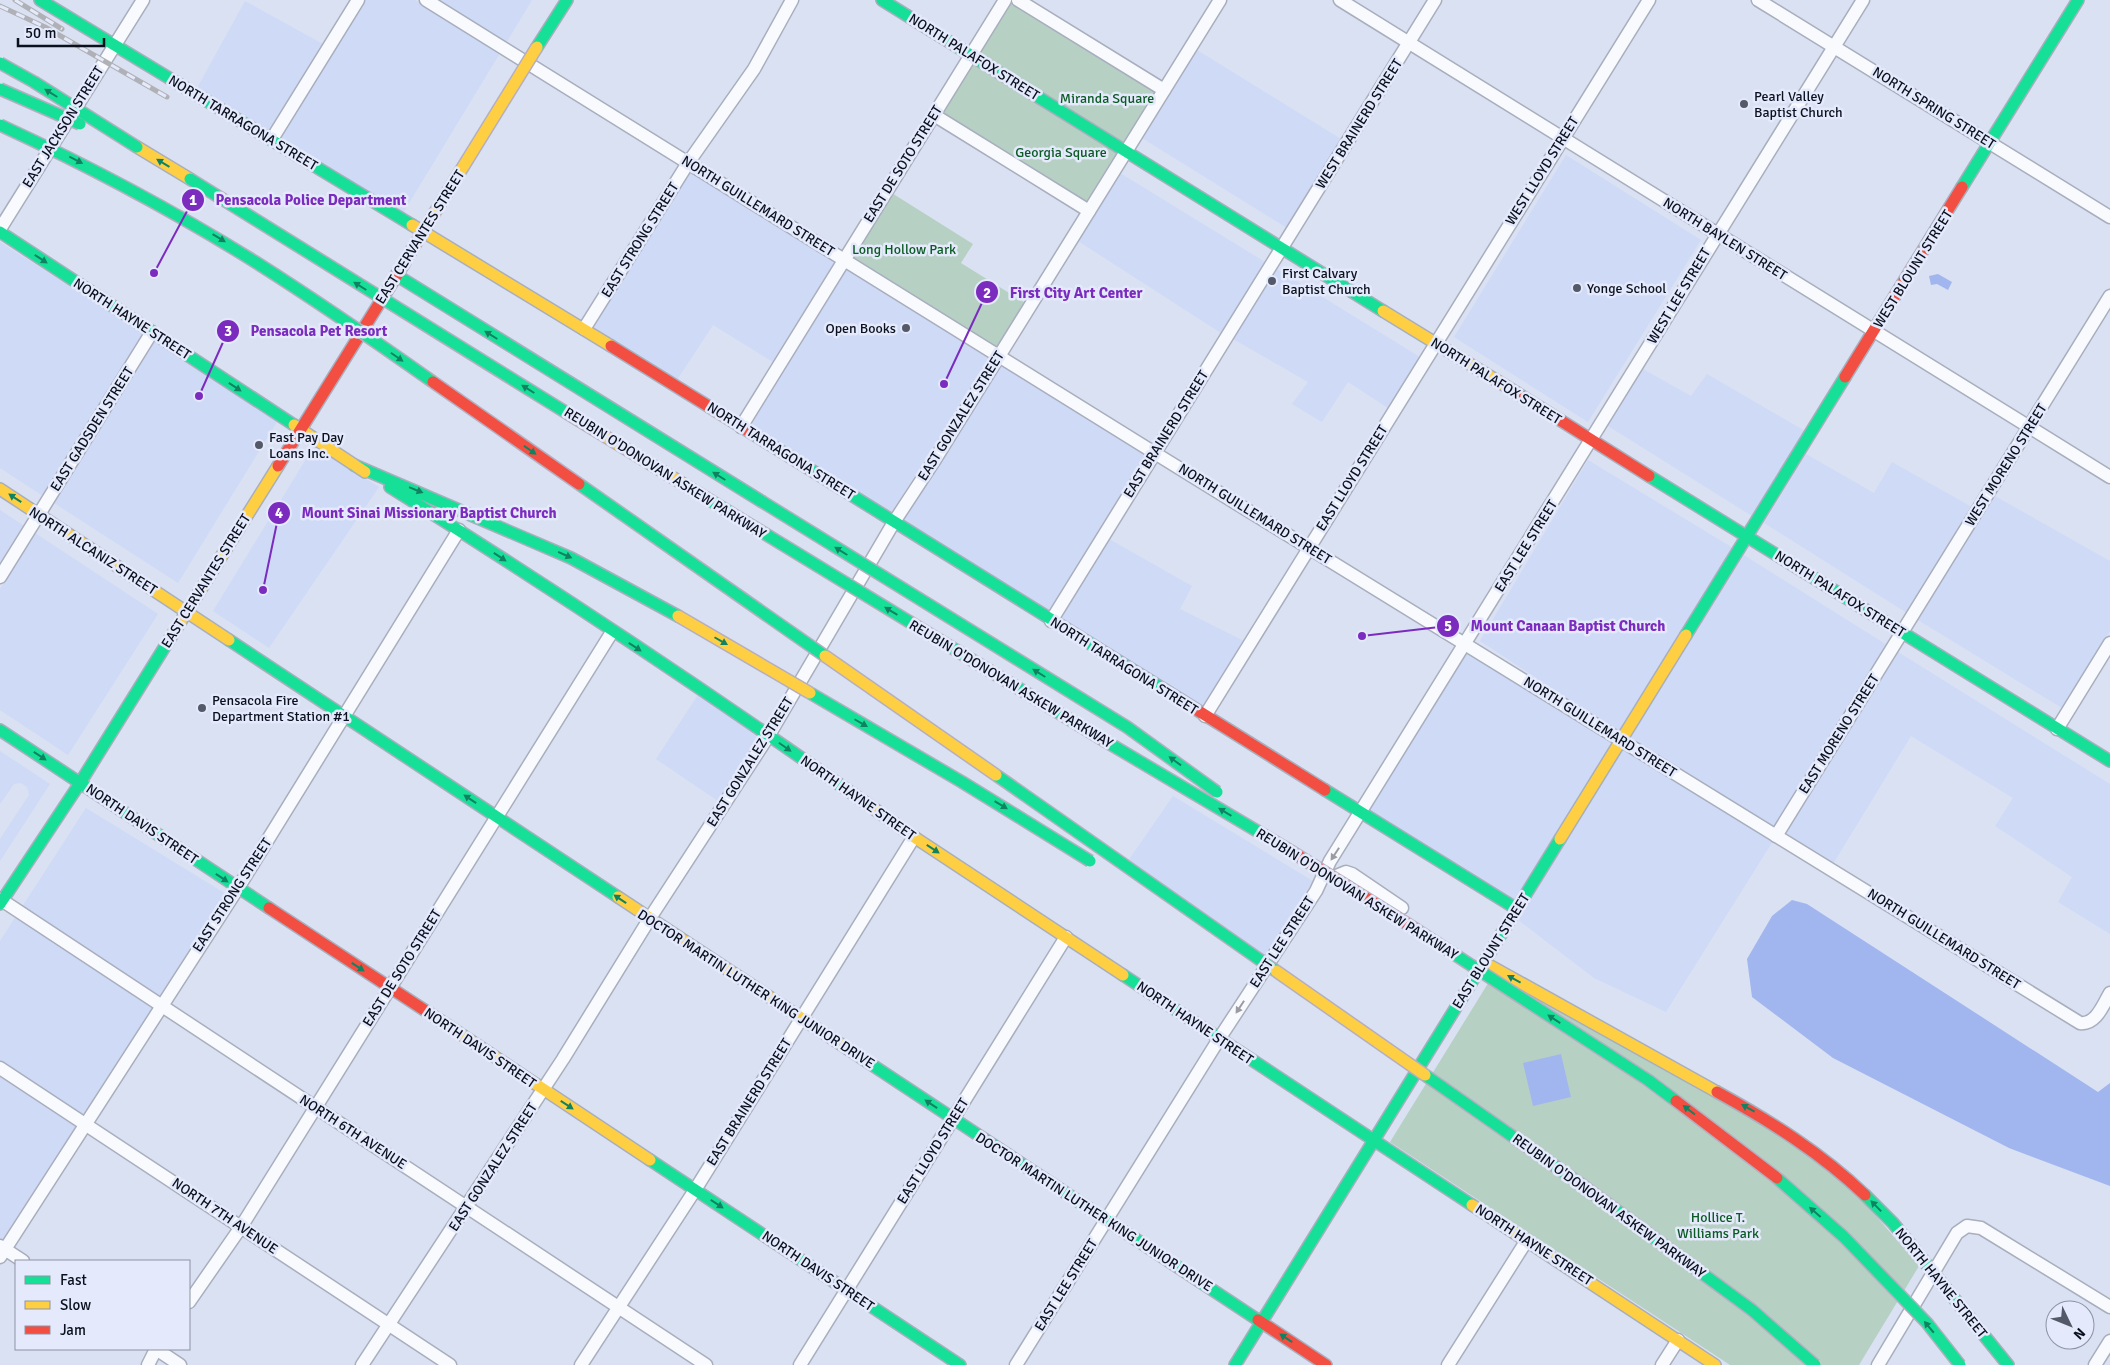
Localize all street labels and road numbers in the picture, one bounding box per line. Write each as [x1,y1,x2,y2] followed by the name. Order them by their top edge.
[906,10,1042,104] street label: NORTH PALAFOX STREET
[1312,56,1406,192] street label: WEST BRAINERD STREET
[19,63,107,191] street label: EAST JACKSON STREET
[1869,63,1999,153] street label: NORTH SPRING STREET
[165,72,321,174] street label: NORTH TARRAGONA STREET
[860,102,946,226] street label: EAST DE SOTO STREET
[1502,113,1582,228] street label: WEST LLOYD STREET
[678,152,838,260] street label: NORTH GUILLEMARD STREET
[372,167,468,307] street label: EAST CERVANTES STREET
[598,179,682,301] street label: EAST STRONG STREET
[1660,194,1790,284] street label: NORTH BAYLEN STREET
[1870,207,1956,331] street label: WEST BLOUNT STREET
[1644,245,1714,347] street label: WEST LEE STREET
[70,275,194,363] street label: NORTH HAYNE STREET
[1428,334,1564,428] street label: NORTH PALAFOX STREET
[914,348,1008,484] street label: EAST GONZALEZ STREET
[47,364,137,494] street label: EAST GADSDEN STREET
[1120,367,1212,501] street label: EAST BRAINERD STREET
[704,398,858,504] street label: NORTH TARRAGONA STREET
[1961,400,2051,529] street label: WEST MORENO STREET
[561,404,769,542] street label: REUBIN O'DONOVAN ASKEW PARKWAY
[1313,422,1391,534] street label: EAST LLOYD STREET
[1175,460,1335,568] street label: NORTH GUILLEMARD STREET
[1491,497,1561,595] street label: EAST LEE STREET
[26,503,160,599] street label: NORTH ALCANIZ STREET
[158,511,254,651] street label: EAST CERVANTES STREET
[1772,547,1908,641] street label: NORTH PALAFOX STREET
[1047,613,1201,719] street label: NORTH TARRAGONA STREET
[906,616,1116,752] street label: REUBIN O'DONOVAN ASKEW PARKWAY
[1795,671,1883,797] street label: EAST MORENO STREET
[1520,673,1680,781] street label: NORTH GUILLEMARD STREET
[703,694,797,830] street label: EAST GONZALEZ STREET
[797,752,919,844] street label: NORTH HAYNE STREET
[83,780,201,868] street label: NORTH DAVIS STREET
[1253,825,1461,963] street label: REUBIN O'DONOVAN ASKEW PARKWAY
[189,835,275,955] street label: EAST STRONG STREET
[1864,885,2024,993] street label: NORTH GUILLEMARD STREET
[1449,890,1533,1012] street label: EAST BLOUNT STREET
[1246,893,1318,991] street label: EAST LEE STREET
[359,906,445,1030] street label: EAST DE SOTO STREET
[634,906,878,1072] street label: DOCTOR MARTIN LUTHER KING JUNIOR DRIVE
[1134,978,1256,1068] street label: NORTH HAYNE STREET
[421,1004,539,1092] street label: NORTH DAVIS STREET
[703,1035,795,1169] street label: EAST BRAINERD STREET
[296,1091,410,1173] street label: NORTH 6TH AVENUE
[894,1095,972,1207] street label: EAST LLOYD STREET
[445,1100,541,1234] street label: EAST GONZALEZ STREET
[972,1129,1216,1295] street label: DOCTOR MARTIN LUTHER KING JUNIOR DRIVE
[1509,1130,1709,1282] street label: REUBIN O'DONOVAN ASKEW PARKWAY
[169,1174,281,1258] street label: NORTH 7TH AVENUE
[1472,1201,1596,1289] street label: NORTH HAYNE STREET
[1891,1225,1991,1342] street label: NORTH HAYNE STREET
[759,1227,877,1315] street label: NORTH DAVIS STREET
[1031,1236,1101,1334] street label: EAST LEE STREET

